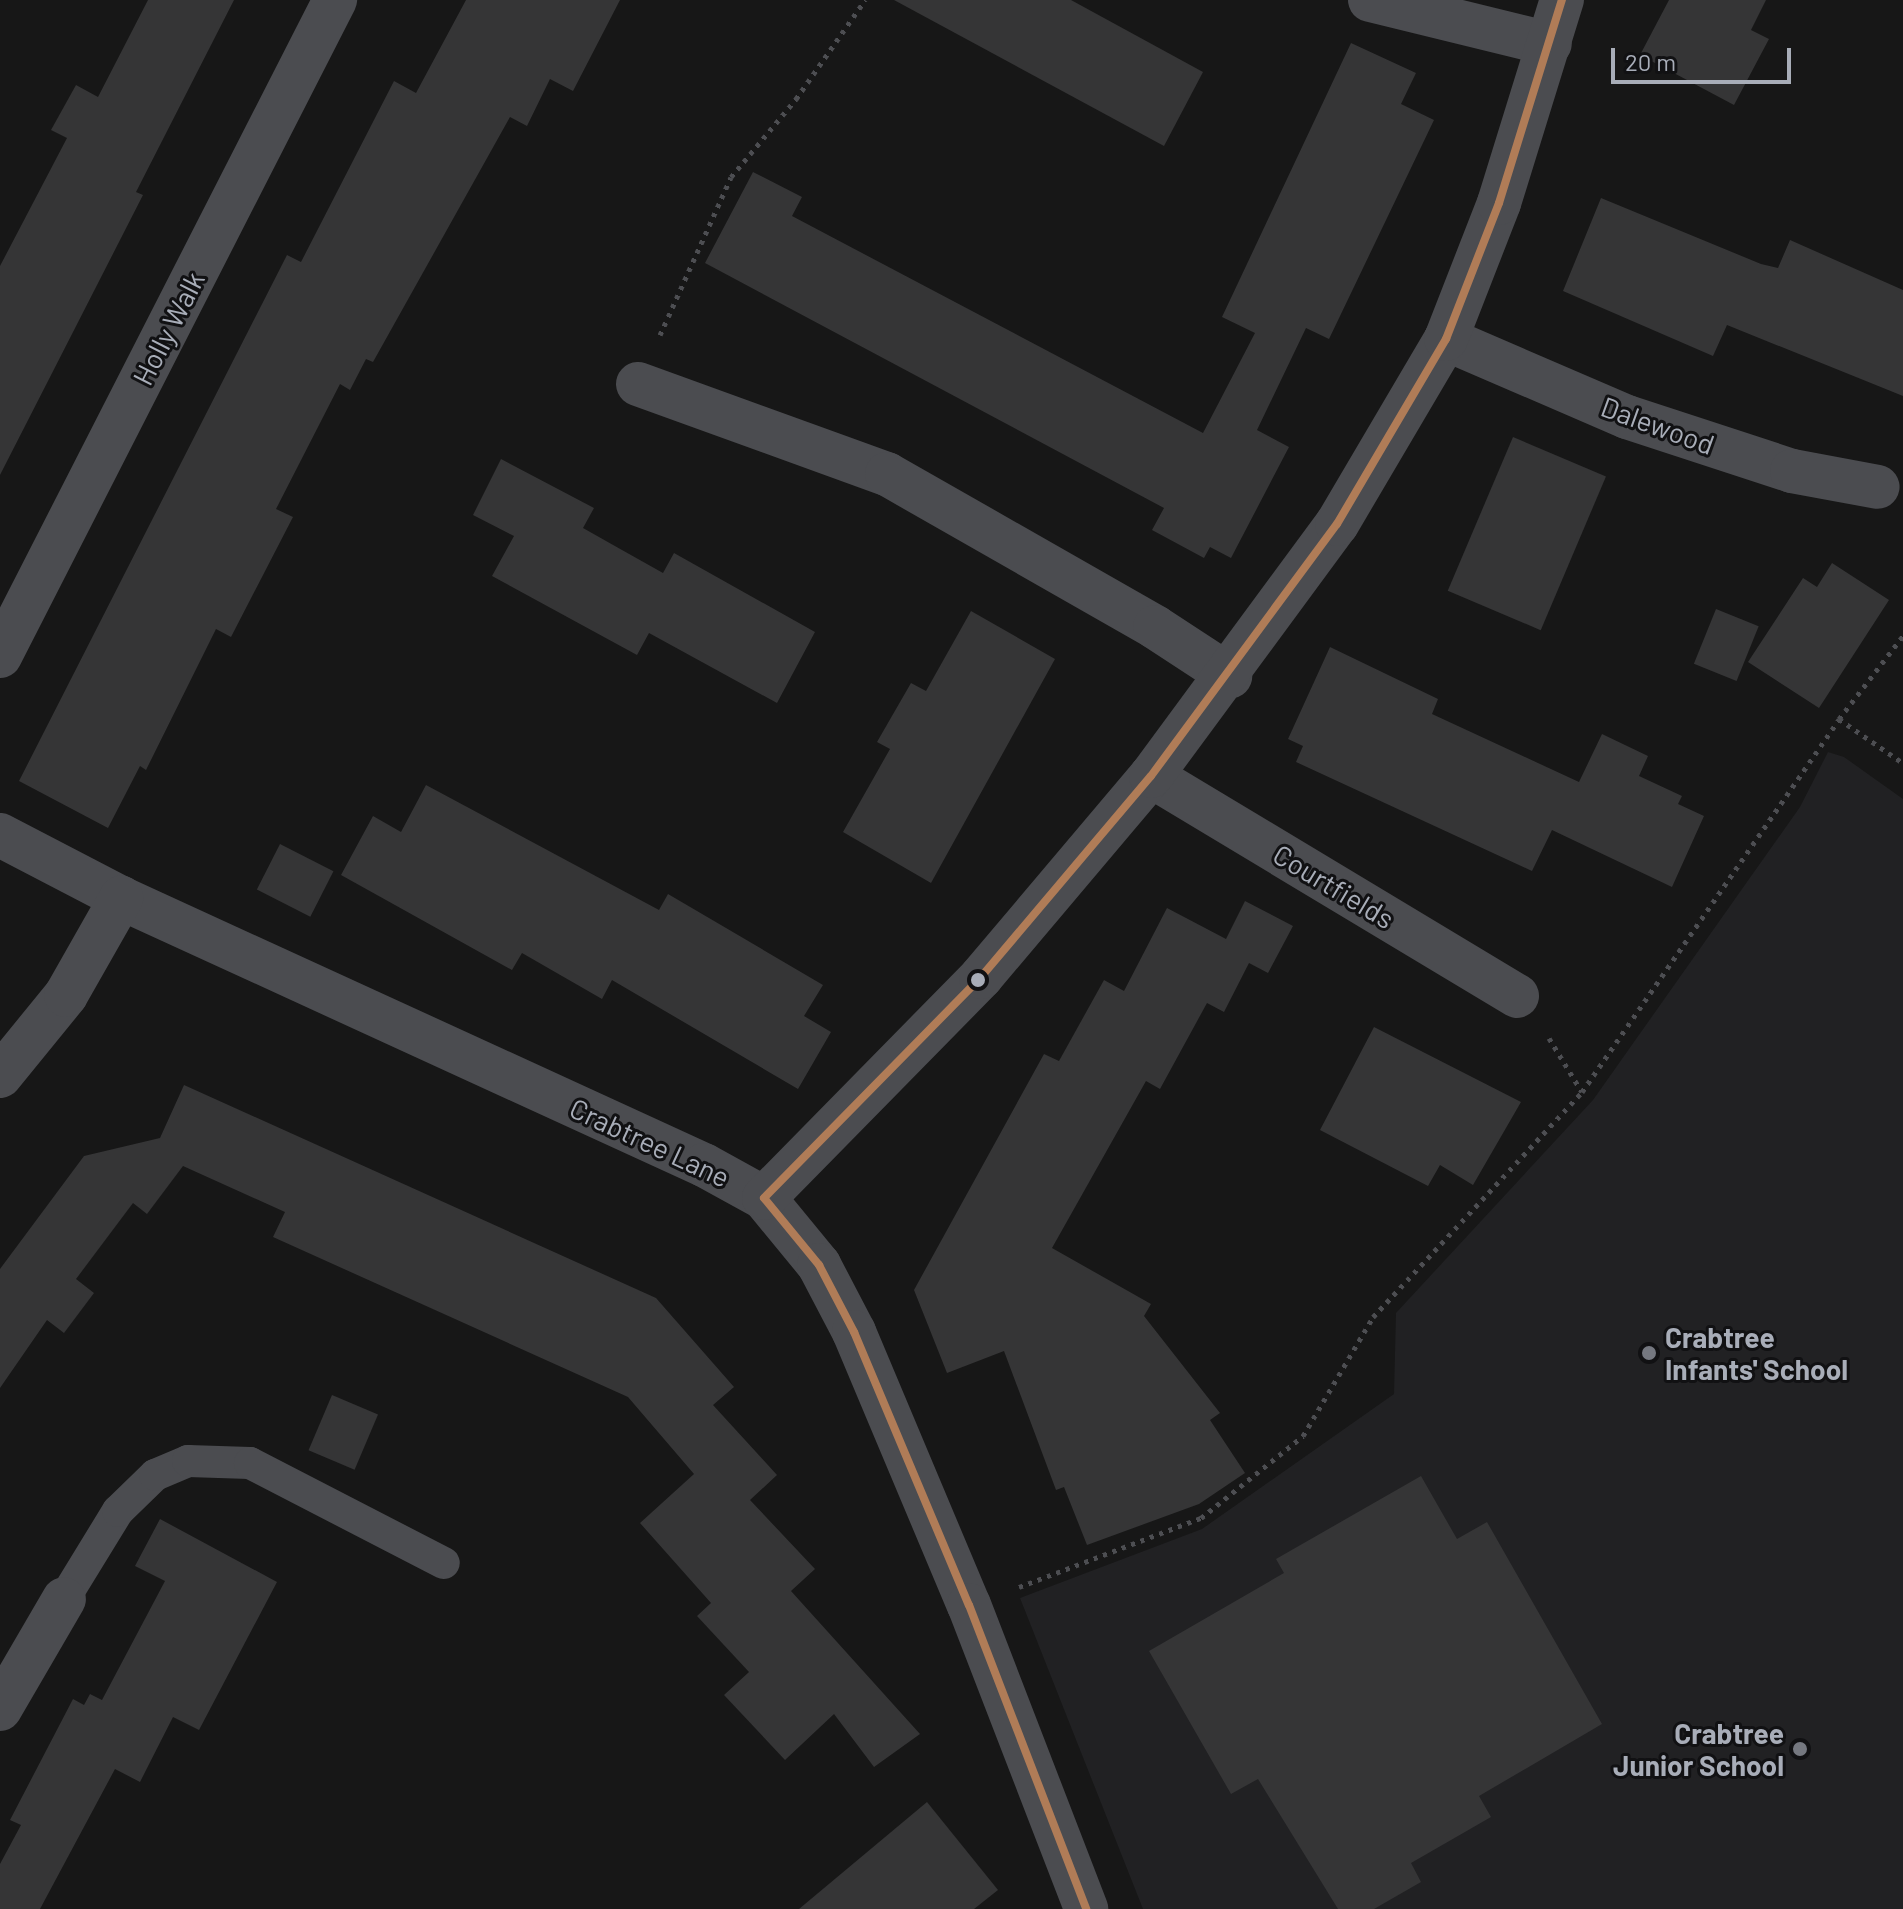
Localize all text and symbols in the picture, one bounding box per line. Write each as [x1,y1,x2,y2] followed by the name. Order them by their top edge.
[1615,32,1795,82] scale bar
[1625,47,1676,76] text: 20 m
[125,266,211,390] street label: Holly Walk
[1597,389,1719,461] street label: Dalewood
[1267,837,1401,935] street label: Courtfields
[970,972,986,988] unlabelled marker
[565,1090,735,1194] street label: Crabtree Lane
[1665,1320,1848,1386] place label: Crabtree Infants' School
[1640,1344,1658,1362] marker: Crabtree Infants' School
[1613,1716,1784,1782] place label: Crabtree Junior School
[1791,1740,1809,1758] marker: Crabtree Junior School

